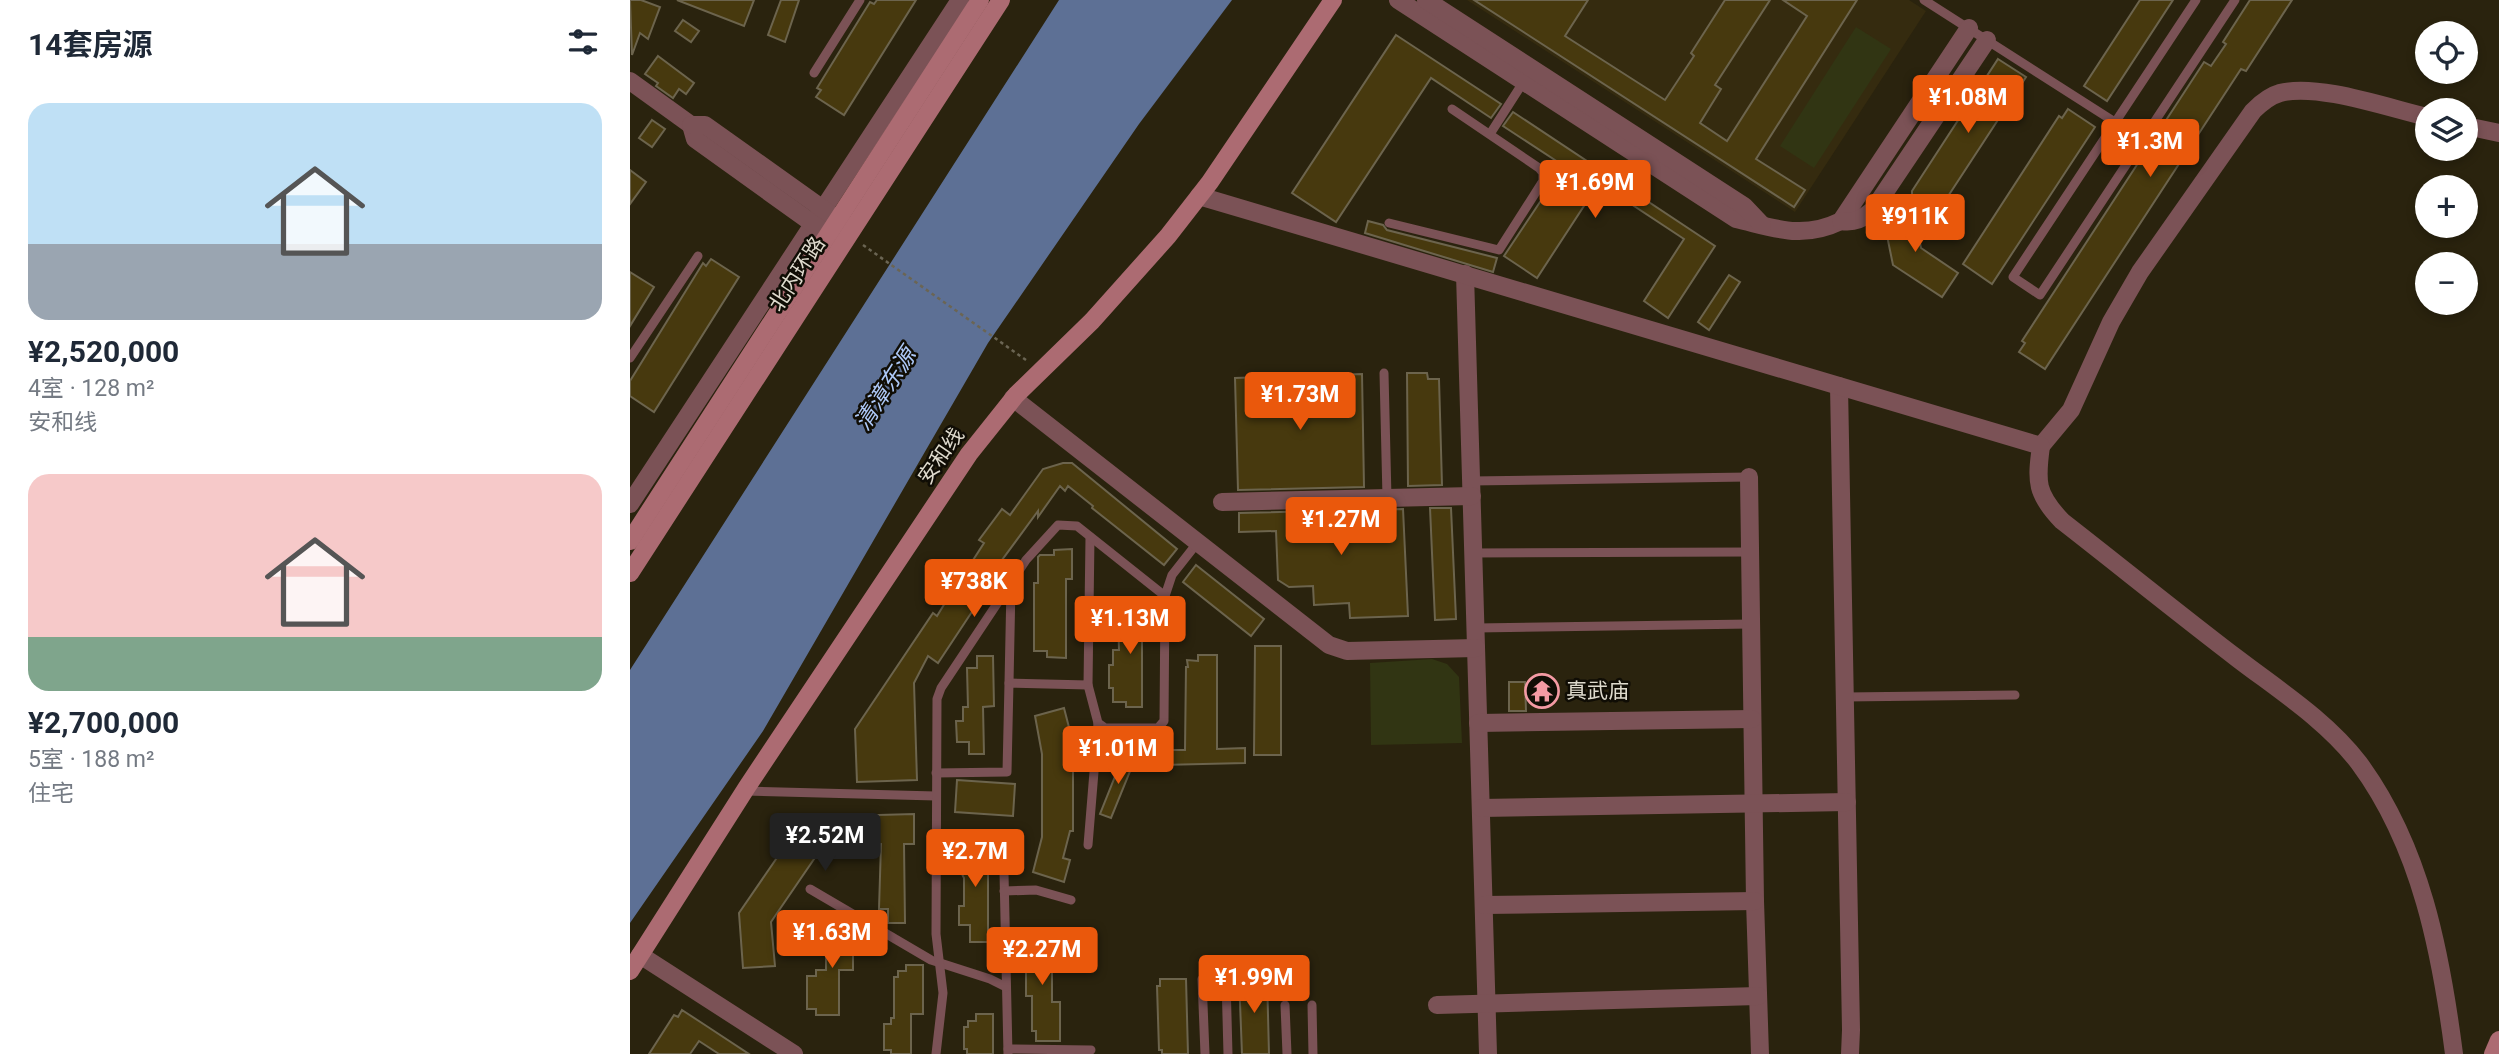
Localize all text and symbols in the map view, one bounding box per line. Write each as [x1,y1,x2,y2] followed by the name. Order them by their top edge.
[2415,21,2478,315] map controls
[2415,21,2478,84] button: locate
[564,23,602,61] icon: filters
[28,27,152,62] text: 14套房源
[1911,76,2025,135] pin: ¥1.08M
[1929,84,2007,111] text: ¥1.08M
[2415,98,2478,161] button: layers
[2101,120,2199,179] pin: ¥1.3M
[2117,128,2183,155] text: ¥1.3M
[252,148,378,274] icon: home
[1538,160,1652,220] pin: ¥1.69M
[1556,169,1634,196] text: ¥1.69M
[2415,175,2478,238] button: +
[1866,194,1964,254] pin: ¥911K
[1882,203,1948,230] text: ¥911K
[764,232,830,316] street label: 北内环路
[2415,252,2478,315] button: −
[28,334,179,369] text: ¥2,520,000
[849,340,924,435] water label: 清漳东源
[1243,372,1357,432] pin: ¥1.73M
[28,375,154,402] text: 4室 · 128 m²
[1261,381,1339,408] text: ¥1.73M
[28,409,97,436] text: 安和线
[913,423,969,489] street label: 安和线
[1284,498,1398,557] pin: ¥1.27M
[1302,506,1380,533] text: ¥1.27M
[252,519,378,645] icon: home
[925,560,1023,619] pin: ¥738K
[941,568,1007,595] text: ¥738K
[1073,596,1187,656] pin: ¥1.13M
[1091,605,1169,632] text: ¥1.13M
[1523,672,1561,710] temple icon: 真武庙
[1566,679,1629,703] place label: 真武庙
[28,705,179,740] text: ¥2,700,000
[1061,726,1175,786] pin: ¥1.01M
[1079,735,1157,762] text: ¥1.01M
[28,746,154,773] text: 5室 · 188 m²
[28,780,74,807] text: 住宅
[768,814,882,873] pin: ¥2.52M
[786,822,864,849] text: ¥2.52M
[926,830,1024,889] pin: ¥2.7M
[942,838,1008,865] text: ¥2.7M
[775,911,889,970] pin: ¥1.63M
[793,919,871,946] text: ¥1.63M
[985,928,1099,987] pin: ¥2.27M
[1003,936,1081,963] text: ¥2.27M
[1197,956,1311,1015] pin: ¥1.99M
[1215,964,1293,991] text: ¥1.99M

